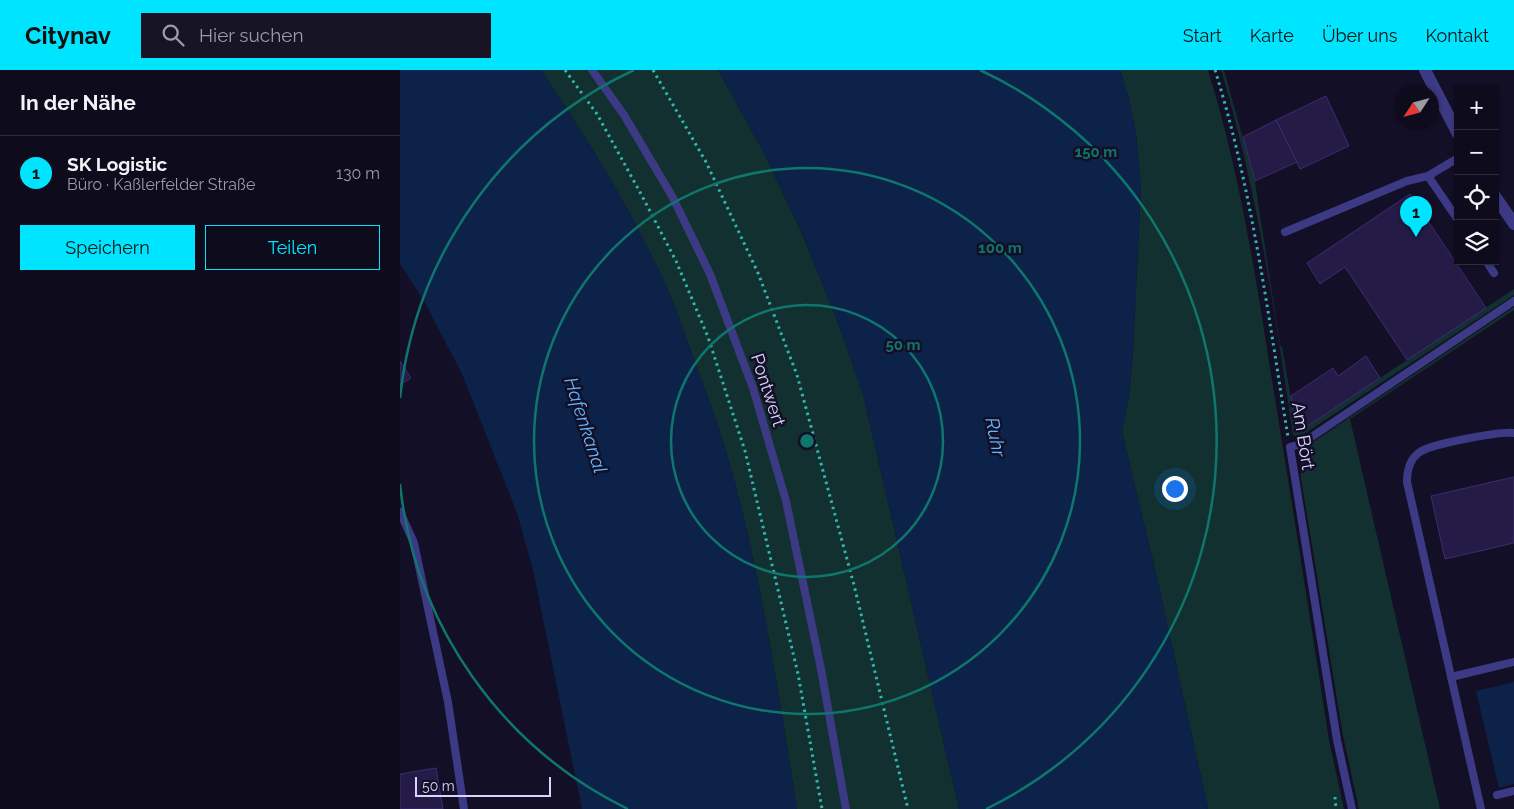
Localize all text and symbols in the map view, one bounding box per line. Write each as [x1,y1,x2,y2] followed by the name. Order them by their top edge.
[141,13,491,58] search box
[25,21,111,50] text: Citynav
[159,21,187,49] icon: search
[199,24,304,46] text: Hier suchen
[1183,25,1222,46] text: Start
[1250,25,1294,46] text: Karte
[1322,25,1397,46] text: Über uns
[1425,25,1489,46] text: Kontakt
[1394,85,1439,130] north arrow
[1454,85,1499,265] map controls
[1454,85,1499,130] button: +
[20,90,136,115] text: In der Nähe
[1454,130,1499,175] button: −
[1075,143,1117,161] text: 150 m
[67,153,167,175] text: SK Logistic
[32,164,40,183] text: 1
[336,164,380,183] text: 130 m
[67,175,255,194] text: Büro · Kaßlerfelder Straße
[1454,175,1499,220] button: locate
[1400,196,1432,237] pin: 1
[1454,220,1499,265] button: layers
[20,225,195,270] button: Speichern
[205,225,380,270] button: Teilen
[978,239,1022,257] text: 100 m
[885,336,921,354] text: 50 m
[747,351,790,429] street label: Pontwert
[560,374,612,476] water label: Hafenkanal
[1288,401,1319,471] street label: Am Bört
[981,415,1011,460] water label: Ruhr
[798,432,816,450] centre of rings
[1162,476,1188,502] your location
[415,774,551,797] scale bar
[422,778,455,794] text: 50 m

